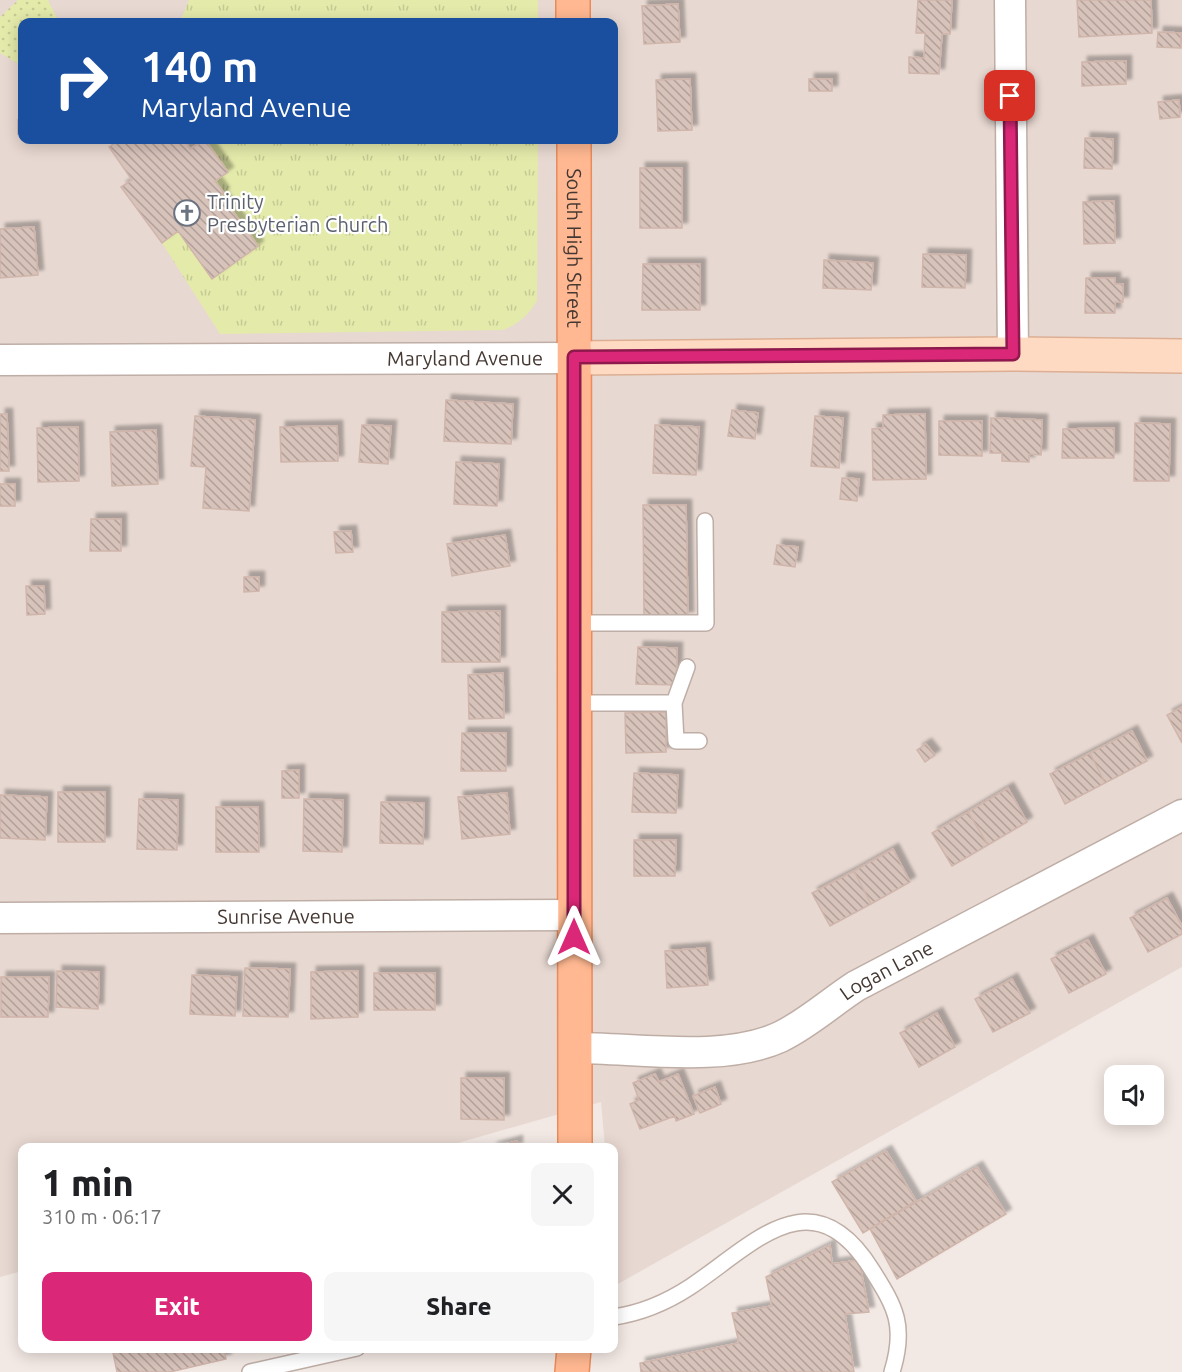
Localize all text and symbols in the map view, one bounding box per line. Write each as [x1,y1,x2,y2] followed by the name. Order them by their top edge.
[42,42,120,120] icon: right
[141,43,258,90] text: 140 m
[984,70,1035,121] pin
[993,79,1026,112] icon: arrive
[141,92,352,122] text: Maryland Avenue
[563,168,586,328] street label: South High Street
[207,190,389,236] place label: Trinity Presbyterian Church
[172,198,202,228] church icon: Trinity Presbyterian Church
[387,346,543,370] street label: Maryland Avenue
[217,904,355,928] street label: Sunrise Avenue
[542,905,606,969] position arrow
[835,936,937,1005] street label: Logan Lane
[1104,1065,1164,1125] map controls
[1104,1065,1164,1125] button: sound
[42,1162,134,1203] text: 1 min
[531,1163,594,1226] button: close
[42,1205,162,1228] text: 310 m · 06:17
[42,1272,312,1341] button: Exit
[324,1272,594,1341] button: Share

